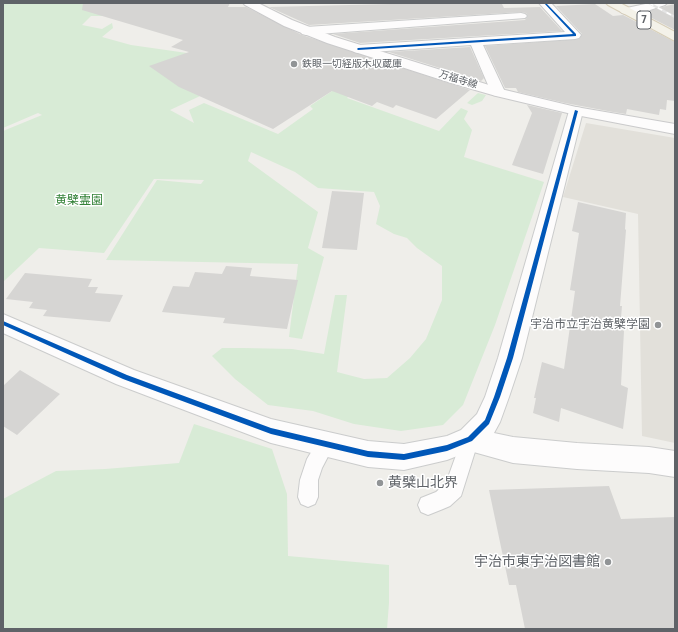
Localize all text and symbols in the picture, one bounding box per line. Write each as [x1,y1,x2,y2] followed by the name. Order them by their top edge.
[637,11,651,29] road number: 7
[302,58,402,70] place label: 鉄眼一切経版木収蔵庫
[289,59,299,69] marker: 鉄眼一切経版木収蔵庫
[437,68,479,92] street label: 万福寺線
[55,194,103,208] park label: 黄檗霊園
[530,318,650,332] place label: 宇治市立宇治黄檗学園
[653,320,663,330] marker: 宇治市立宇治黄檗学園
[388,475,458,491] place label: 黄檗山北界
[375,478,385,488] marker: 黄檗山北界
[474,554,600,570] place label: 宇治市東宇治図書館
[603,557,613,567] marker: 宇治市東宇治図書館

